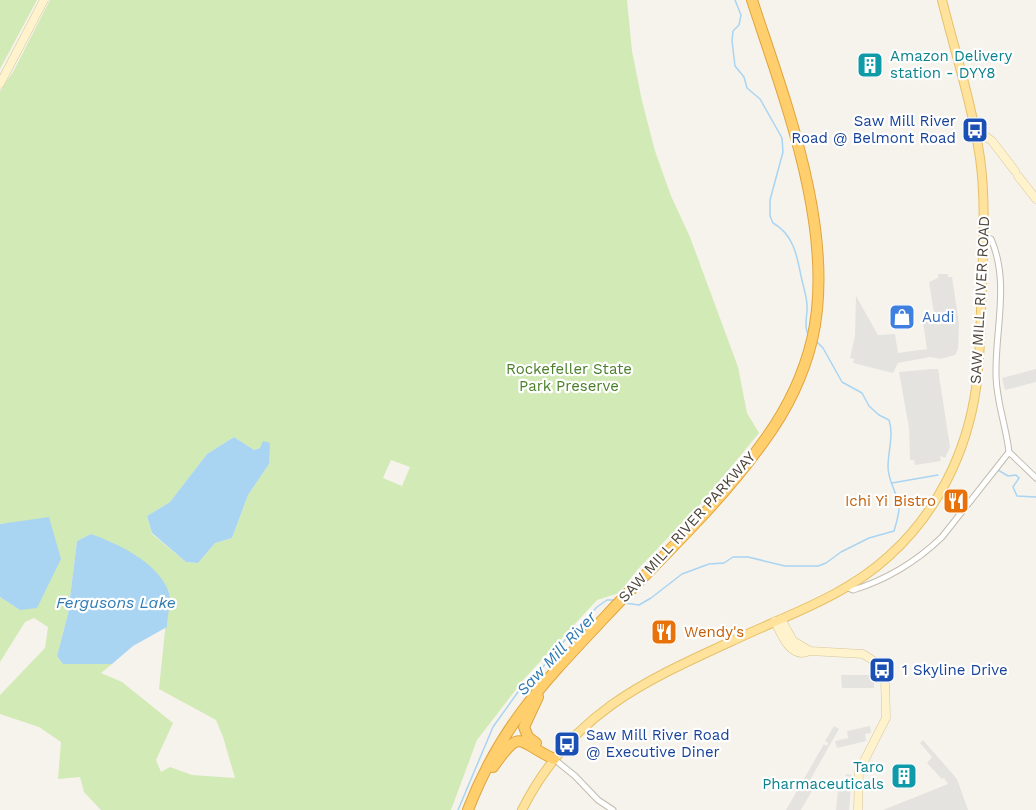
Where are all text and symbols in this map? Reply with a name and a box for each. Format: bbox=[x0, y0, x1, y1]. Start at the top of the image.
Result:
place label: Amazon Delivery station - DYY8 bbox=[890, 47, 1013, 82]
building icon: Amazon Delivery station - DYY8 bbox=[855, 50, 885, 80]
place label: Saw Mill River Road @ Belmont Road bbox=[791, 112, 956, 147]
bus stop icon: Saw Mill River Road @ Belmont Road bbox=[960, 115, 990, 145]
street label: SAW MILL RIVER ROAD bbox=[967, 216, 993, 384]
shop icon: Audi bbox=[887, 302, 917, 332]
place label: Audi bbox=[922, 308, 954, 326]
park label: Rockefeller State Park Preserve bbox=[506, 360, 632, 395]
street label: SAW MILL RIVER PARKWAY bbox=[615, 448, 760, 606]
restaurant icon: Ichi Yi Bistro bbox=[941, 486, 971, 516]
place label: Ichi Yi Bistro bbox=[845, 492, 936, 510]
water label: Fergusons Lake bbox=[56, 593, 176, 612]
water label: Saw Mill River bbox=[513, 607, 601, 699]
restaurant icon: Wendy's bbox=[649, 617, 679, 647]
place label: Wendy's bbox=[684, 623, 744, 641]
bus stop icon: 1 Skyline Drive bbox=[867, 655, 897, 685]
place label: 1 Skyline Drive bbox=[902, 661, 1008, 679]
place label: Saw Mill River Road @ Executive Diner bbox=[586, 726, 730, 761]
bus stop icon: Saw Mill River Road @ Executive Diner bbox=[552, 729, 582, 759]
place label: Taro Pharmaceuticals bbox=[762, 758, 884, 793]
building icon: Taro Pharmaceuticals bbox=[889, 761, 919, 791]

